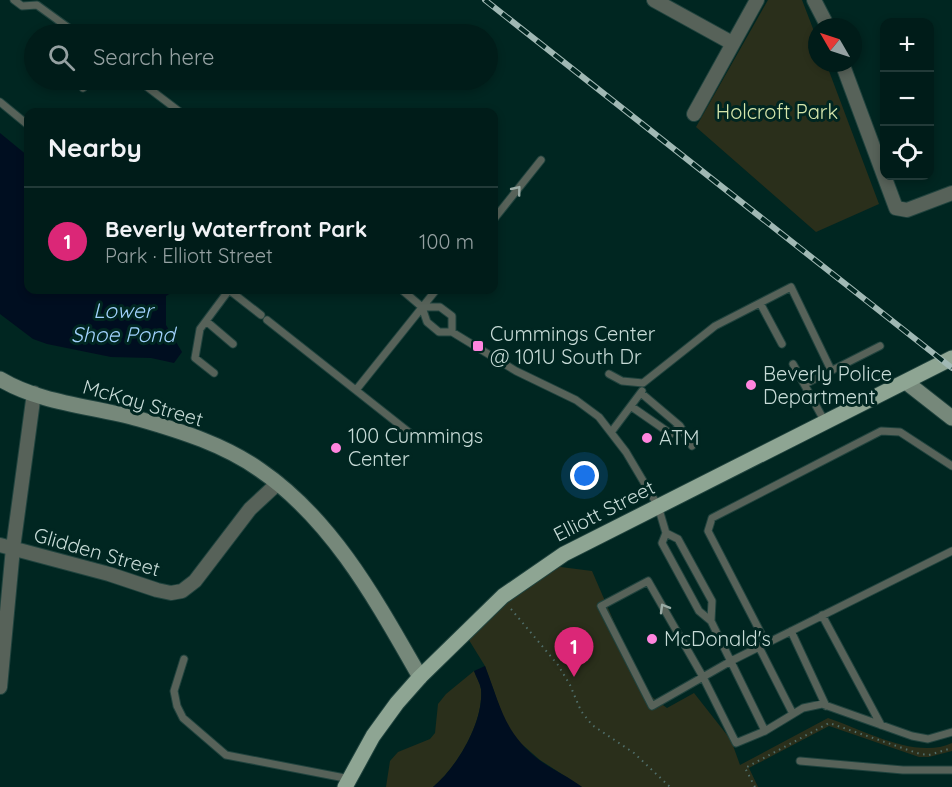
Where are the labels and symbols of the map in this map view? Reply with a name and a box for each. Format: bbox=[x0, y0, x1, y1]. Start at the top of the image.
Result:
north arrow bbox=[808, 18, 862, 72]
park label: Holcroft Park bbox=[716, 99, 838, 124]
one-way arrow bbox=[510, 186, 521, 197]
water label: Lower Shoe Pond bbox=[71, 297, 177, 347]
place label: Cummings Center @ 101U South Dr bbox=[490, 321, 656, 369]
marker: Cummings Center @ 101U South Dr bbox=[471, 339, 485, 353]
place label: Beverly Police Department bbox=[763, 361, 892, 409]
street label: McKay Street bbox=[80, 373, 206, 432]
marker: Beverly Police Department bbox=[744, 378, 758, 392]
place label: 100 Cummings Center bbox=[348, 423, 483, 471]
place label: ATM bbox=[659, 425, 700, 450]
marker: ATM bbox=[640, 431, 654, 445]
marker: 100 Cummings Center bbox=[329, 441, 343, 455]
your location bbox=[570, 461, 599, 490]
street label: Elliott Street bbox=[549, 474, 659, 547]
street label: Glidden Street bbox=[31, 522, 163, 582]
one-way arrow bbox=[659, 604, 671, 614]
place label: McDonald's bbox=[664, 626, 771, 651]
pin: 1 bbox=[554, 628, 594, 677]
marker: McDonald's bbox=[645, 632, 659, 646]

